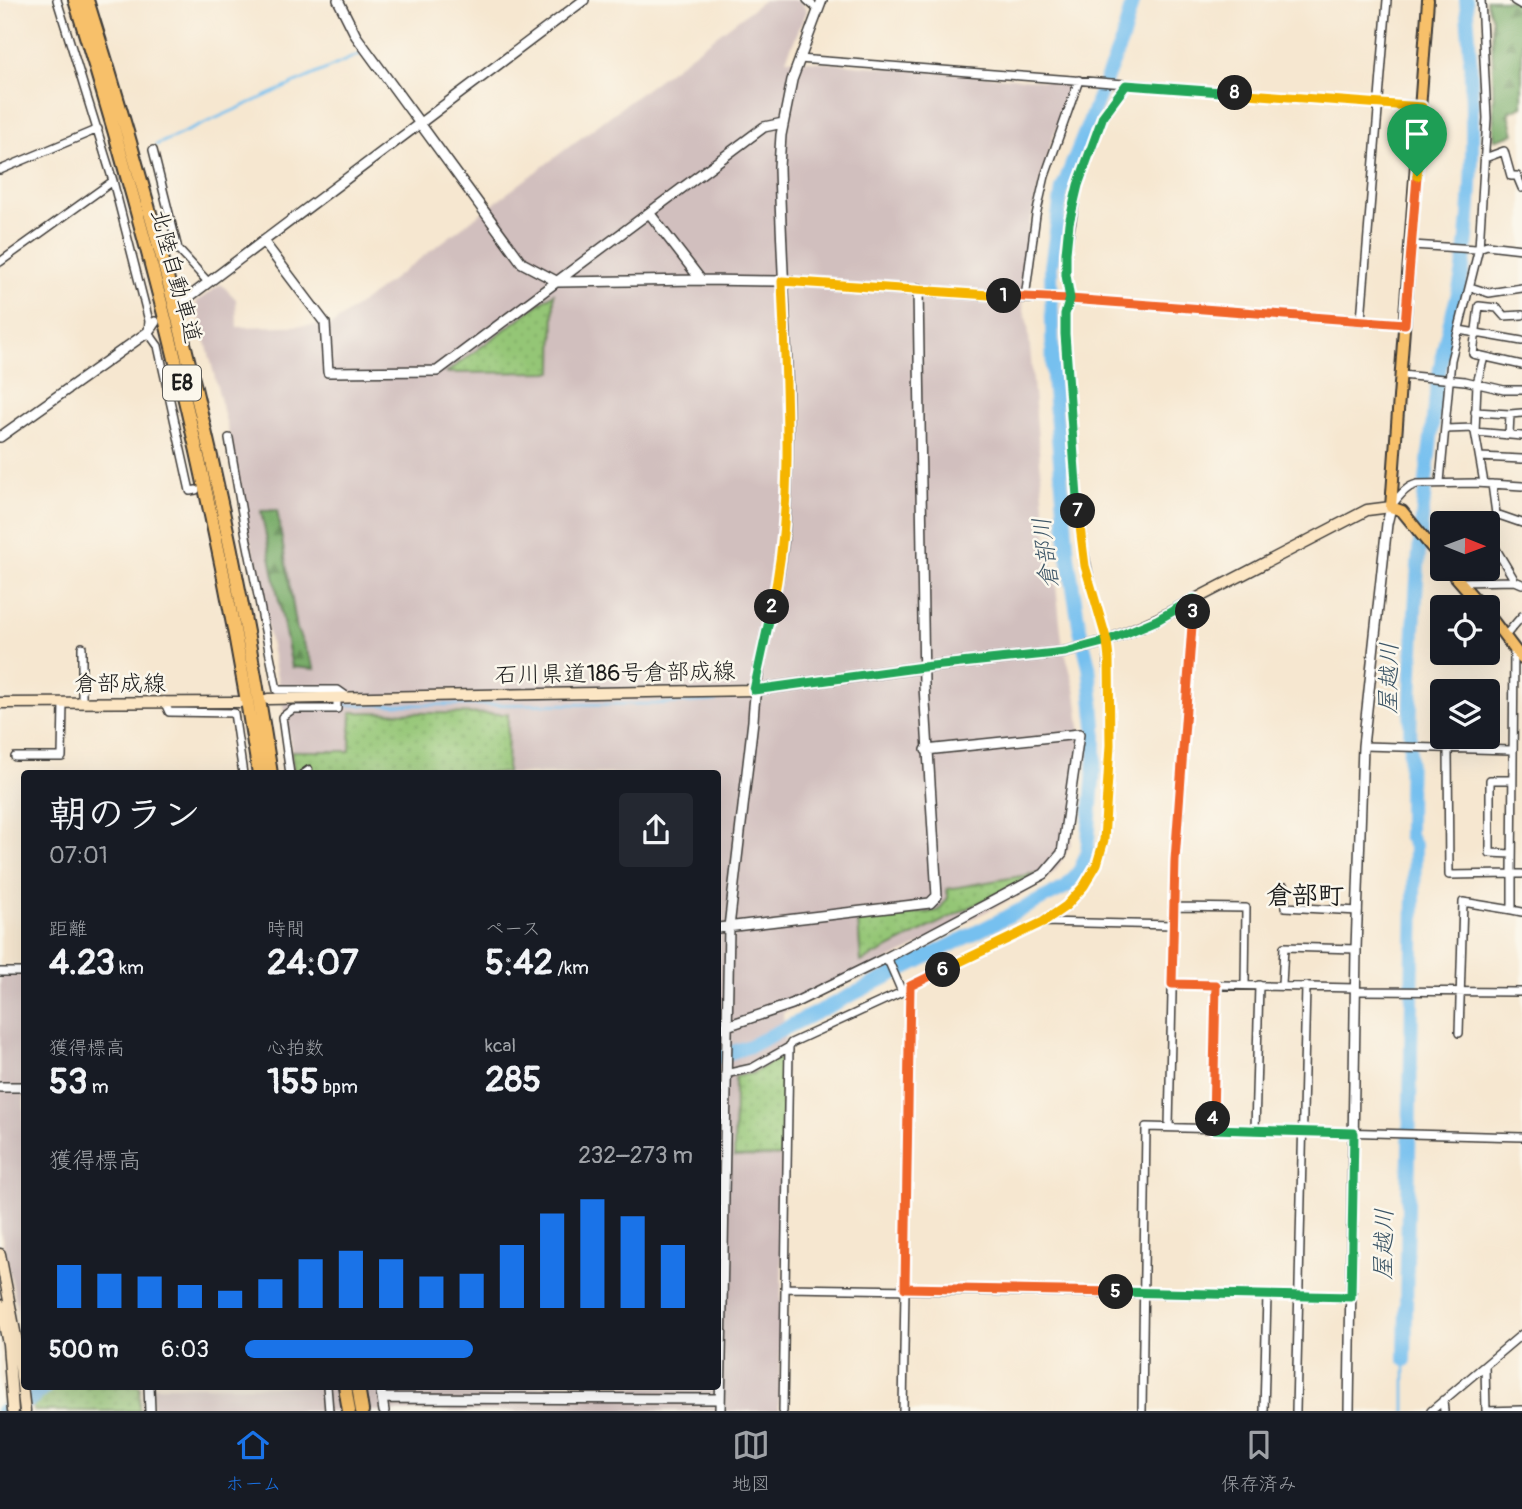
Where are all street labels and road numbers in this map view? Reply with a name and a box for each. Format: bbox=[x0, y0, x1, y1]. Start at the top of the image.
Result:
street label: 北陸自動車道 bbox=[144, 206, 208, 346]
road number: E8 bbox=[163, 366, 201, 400]
street label: 石川県道186号倉部成線 bbox=[494, 656, 736, 690]
street label: 倉部成線 bbox=[74, 669, 166, 698]

